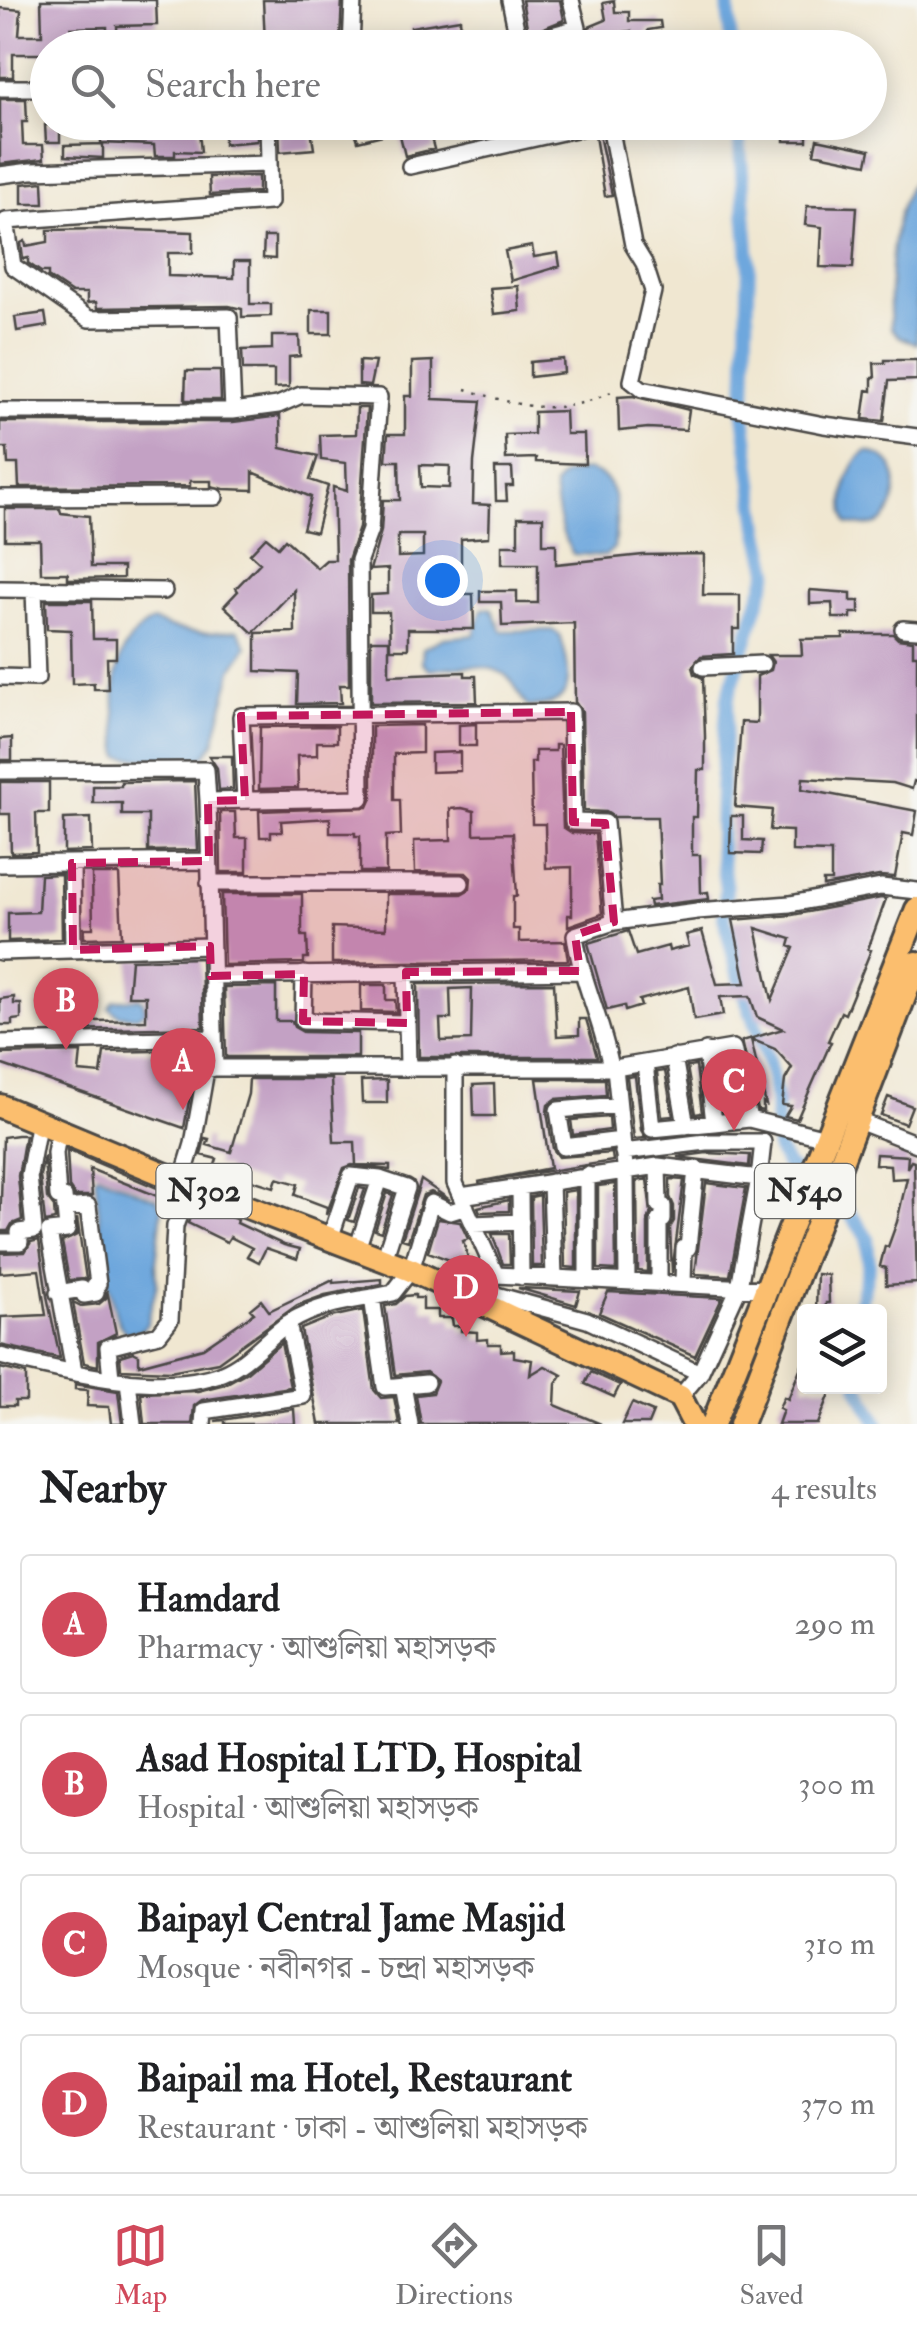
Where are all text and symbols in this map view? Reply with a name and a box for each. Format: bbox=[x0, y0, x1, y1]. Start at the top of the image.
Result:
search box bbox=[30, 30, 887, 140]
icon: search bbox=[65, 58, 120, 113]
text: Search here bbox=[145, 61, 321, 109]
your location bbox=[417, 555, 468, 606]
pin: B bbox=[34, 968, 98, 1050]
pin: A bbox=[150, 1028, 216, 1110]
pin: C bbox=[702, 1048, 766, 1131]
road number: N302 bbox=[156, 1164, 252, 1218]
road number: N540 bbox=[755, 1164, 855, 1218]
pin: D bbox=[434, 1254, 498, 1337]
map controls bbox=[797, 1304, 887, 1394]
button: layers bbox=[797, 1304, 887, 1394]
text: Nearby bbox=[40, 1463, 166, 1515]
text: 4 results bbox=[771, 1469, 877, 1509]
text: Hamdard bbox=[137, 1575, 280, 1623]
text: A bbox=[64, 1604, 85, 1644]
text: 290 m bbox=[794, 1604, 875, 1644]
text: Pharmacy · আশুলিয়া মহাসড়ক bbox=[137, 1628, 496, 1668]
text: Asad Hospital LTD, Hospital bbox=[137, 1735, 582, 1783]
text: B bbox=[64, 1764, 85, 1804]
text: 300 m bbox=[798, 1764, 875, 1804]
text: Hospital · আশুলিয়া মহাসড়ক bbox=[137, 1788, 478, 1828]
text: Baipayl Central Jame Masjid bbox=[137, 1895, 565, 1943]
text: C bbox=[63, 1924, 86, 1964]
text: 310 m bbox=[804, 1924, 875, 1964]
text: Mosque · নবীনগর - চন্দ্রা মহাসড়ক bbox=[137, 1948, 534, 1988]
text: Baipail ma Hotel, Restaurant bbox=[137, 2055, 572, 2103]
text: D bbox=[61, 2084, 88, 2124]
text: 370 m bbox=[800, 2084, 875, 2124]
text: Restaurant · ঢাকা - আশুলিয়া মহাসড়ক bbox=[137, 2108, 588, 2148]
tab: Map bbox=[113, 2218, 168, 2313]
tab: Directions bbox=[395, 2218, 513, 2313]
tab: Saved bbox=[740, 2218, 804, 2313]

